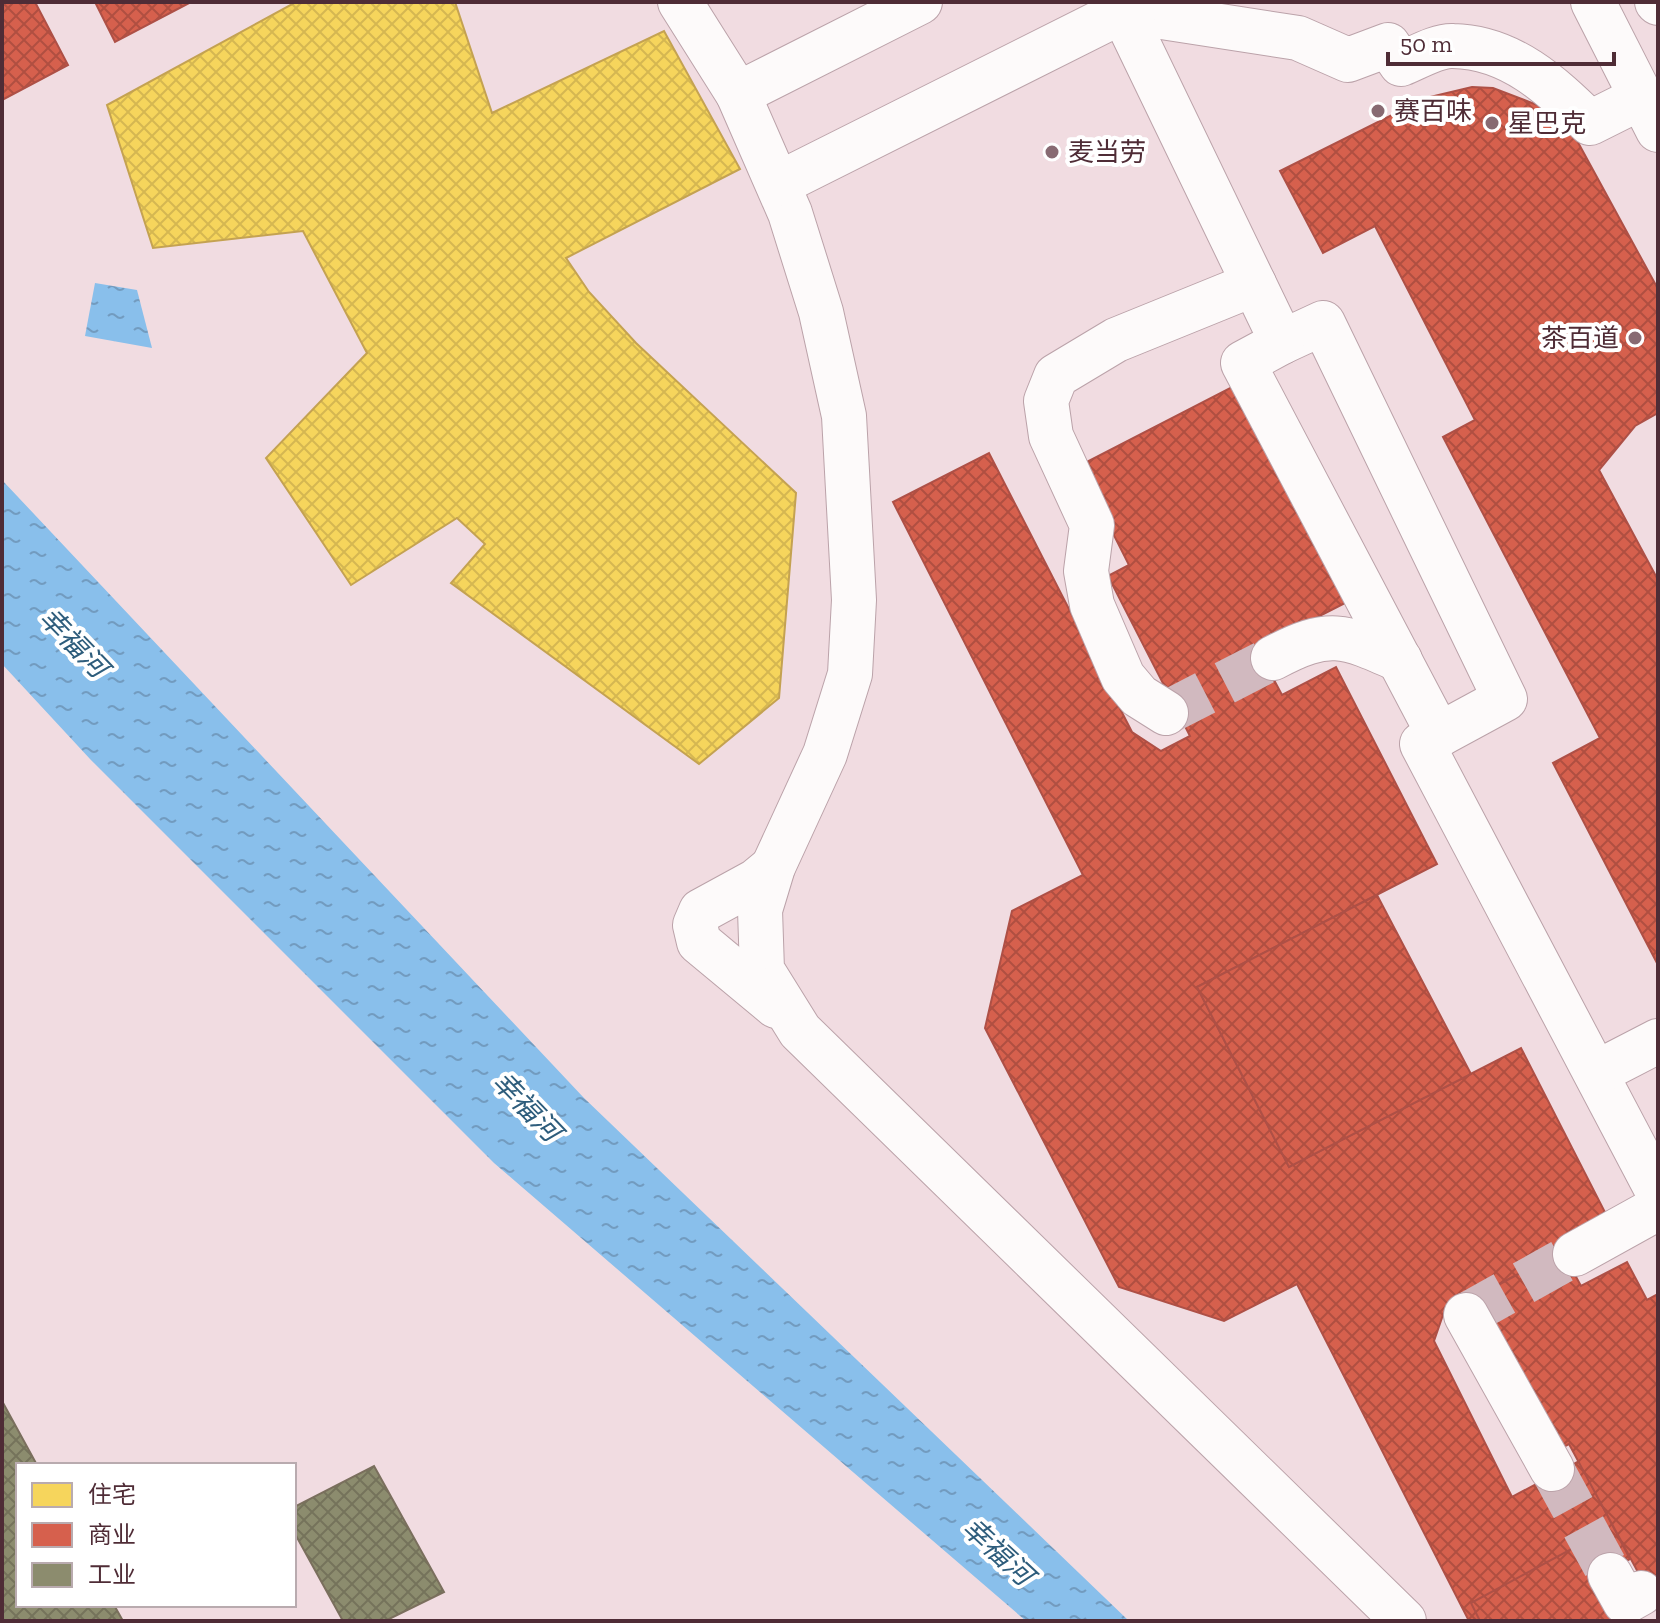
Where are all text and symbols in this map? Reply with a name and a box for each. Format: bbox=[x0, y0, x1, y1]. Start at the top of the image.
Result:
scale bar bbox=[1388, 16, 1614, 66]
text: 50 m bbox=[1400, 29, 1453, 58]
place label: 赛百味 bbox=[1394, 95, 1472, 127]
marker: 赛百味 bbox=[1369, 102, 1387, 120]
place label: 星巴克 bbox=[1508, 107, 1586, 139]
marker: 星巴克 bbox=[1483, 114, 1501, 132]
place label: 麦当劳 bbox=[1068, 136, 1146, 168]
marker: 麦当劳 bbox=[1043, 143, 1061, 161]
place label: 茶百道 bbox=[1541, 322, 1619, 354]
marker: 茶百道 bbox=[1626, 329, 1644, 347]
water label: 幸福河 bbox=[33, 601, 118, 688]
water label: 幸福河 bbox=[486, 1065, 571, 1152]
legend bbox=[16, 1463, 296, 1607]
text: 住宅 bbox=[88, 1480, 136, 1509]
water label: 幸福河 bbox=[956, 1511, 1043, 1595]
text: 商业 bbox=[88, 1520, 136, 1549]
text: 工业 bbox=[88, 1560, 136, 1589]

